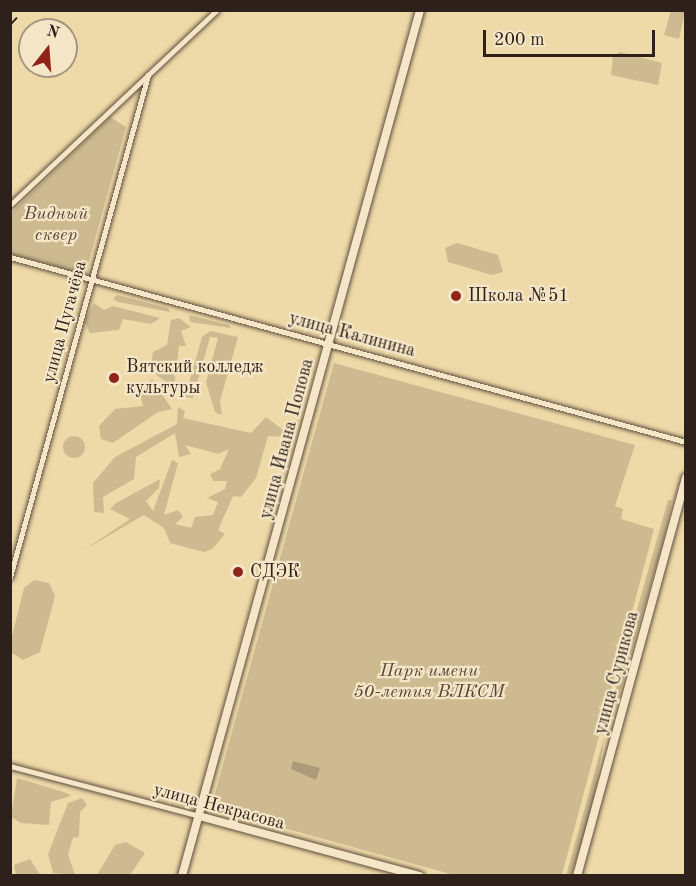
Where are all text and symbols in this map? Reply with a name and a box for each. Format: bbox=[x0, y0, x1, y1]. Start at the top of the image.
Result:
north arrow bbox=[18, 18, 78, 78]
scale bar bbox=[486, 18, 658, 56]
text: N bbox=[44, 23, 61, 42]
text: 200 m bbox=[494, 31, 545, 49]
park label: Видный сквер bbox=[24, 204, 88, 246]
street label: улица Пугачёва bbox=[38, 258, 92, 386]
place label: Школа №51 bbox=[468, 285, 569, 307]
marker: Школа №51 bbox=[449, 289, 463, 303]
street label: улица Калинина bbox=[286, 308, 418, 362]
street label: улица Ивана Попова bbox=[255, 356, 319, 522]
place label: Вятский колледж культуры bbox=[126, 357, 264, 400]
marker: Вятский колледж культуры bbox=[107, 371, 121, 385]
place label: СДЭК bbox=[250, 561, 300, 583]
marker: СДЭК bbox=[231, 565, 245, 579]
street label: улица Сурикова bbox=[590, 609, 644, 737]
park label: Парк имени 50-летия ВЛКСМ bbox=[353, 661, 505, 704]
street label: улица Некрасова bbox=[151, 779, 287, 835]

